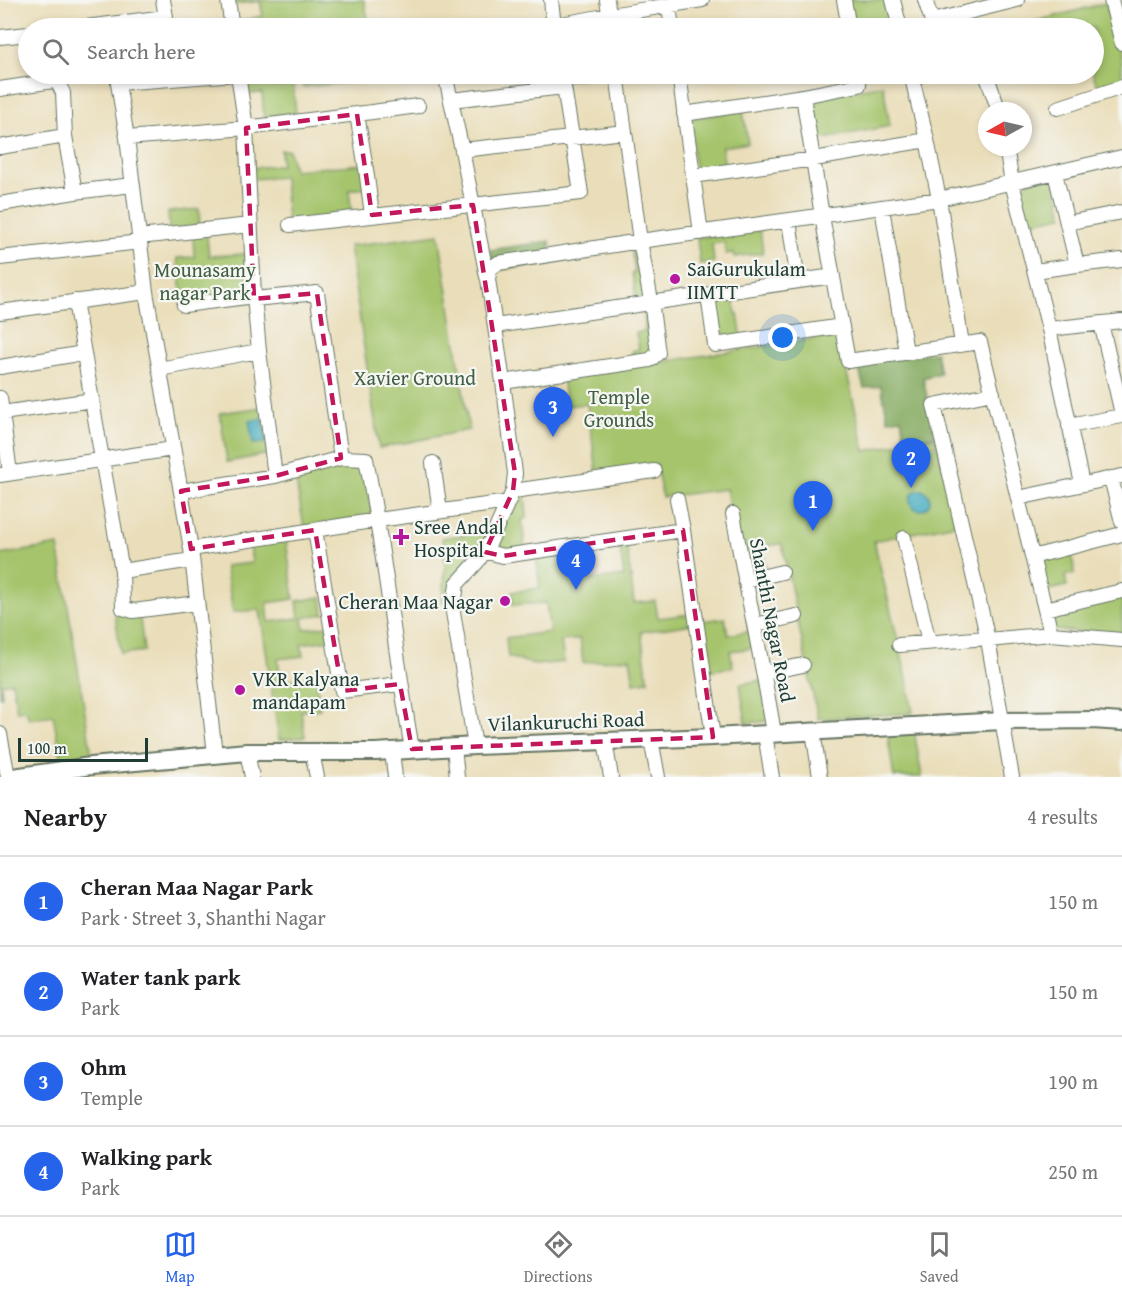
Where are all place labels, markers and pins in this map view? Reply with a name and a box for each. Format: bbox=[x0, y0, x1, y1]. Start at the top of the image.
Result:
place label: SaiGurukulam IIMTT bbox=[687, 254, 807, 306]
marker: SaiGurukulam IIMTT bbox=[668, 272, 682, 286]
pin: 3 bbox=[534, 388, 572, 437]
pin: 2 bbox=[892, 438, 930, 488]
pin: 1 bbox=[794, 482, 832, 531]
place label: Sree Andal Hospital bbox=[414, 512, 504, 564]
marker: Sree Andal Hospital bbox=[392, 528, 410, 546]
pin: 4 bbox=[556, 540, 596, 590]
place label: Cheran Maa Nagar bbox=[338, 587, 493, 616]
marker: Cheran Maa Nagar bbox=[498, 594, 512, 608]
place label: VKR Kalyana mandapam bbox=[252, 664, 360, 716]
marker: VKR Kalyana mandapam bbox=[233, 683, 247, 697]

